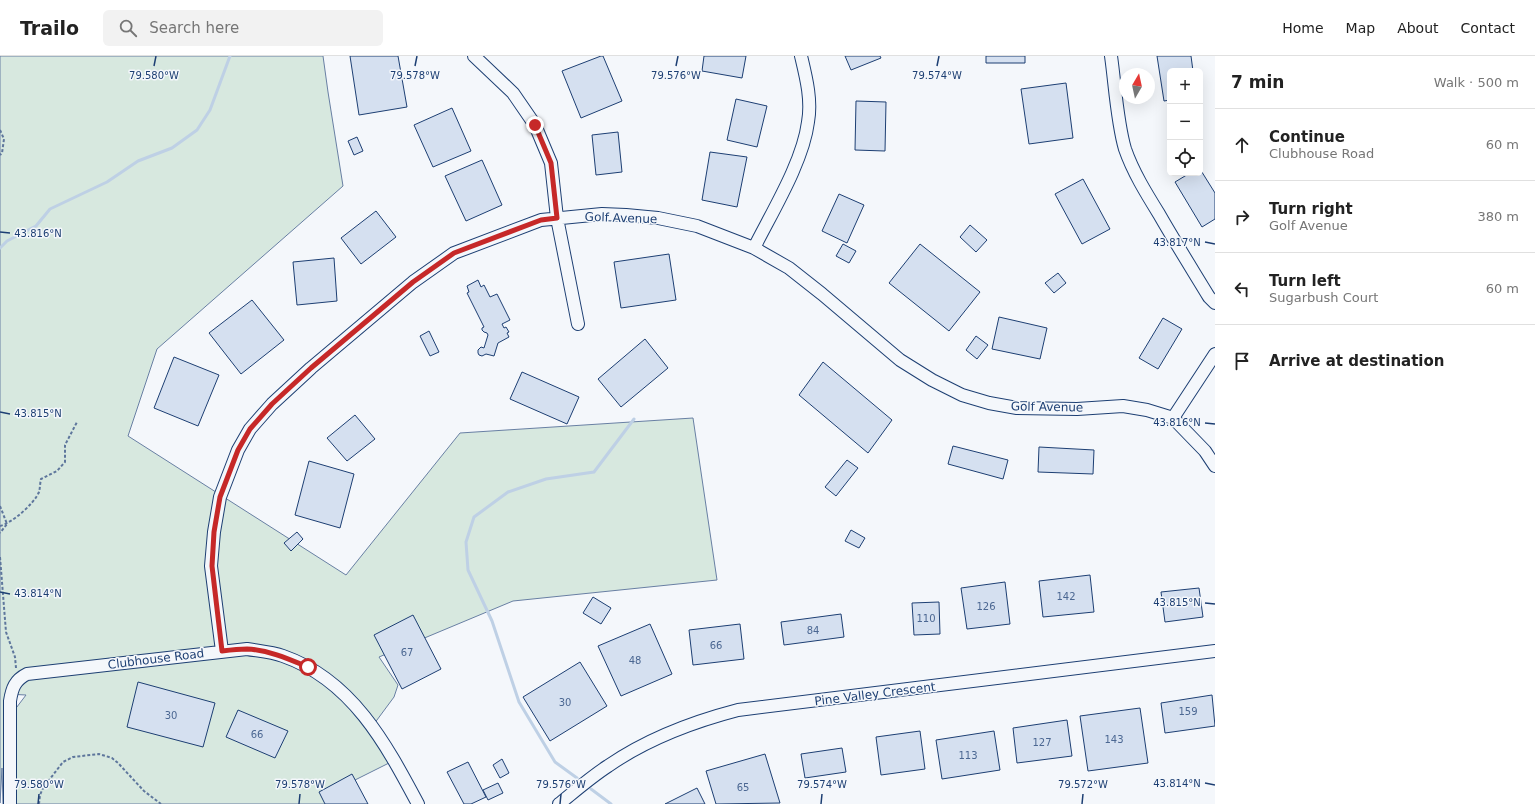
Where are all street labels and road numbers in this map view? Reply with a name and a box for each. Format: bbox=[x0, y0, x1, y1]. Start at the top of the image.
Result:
street label: Golf Avenue bbox=[584, 210, 658, 226]
street label: Golf Avenue bbox=[1011, 399, 1083, 415]
street label: Clubhouse Road bbox=[107, 646, 205, 672]
street label: Pine Valley Crescent bbox=[814, 680, 937, 708]

